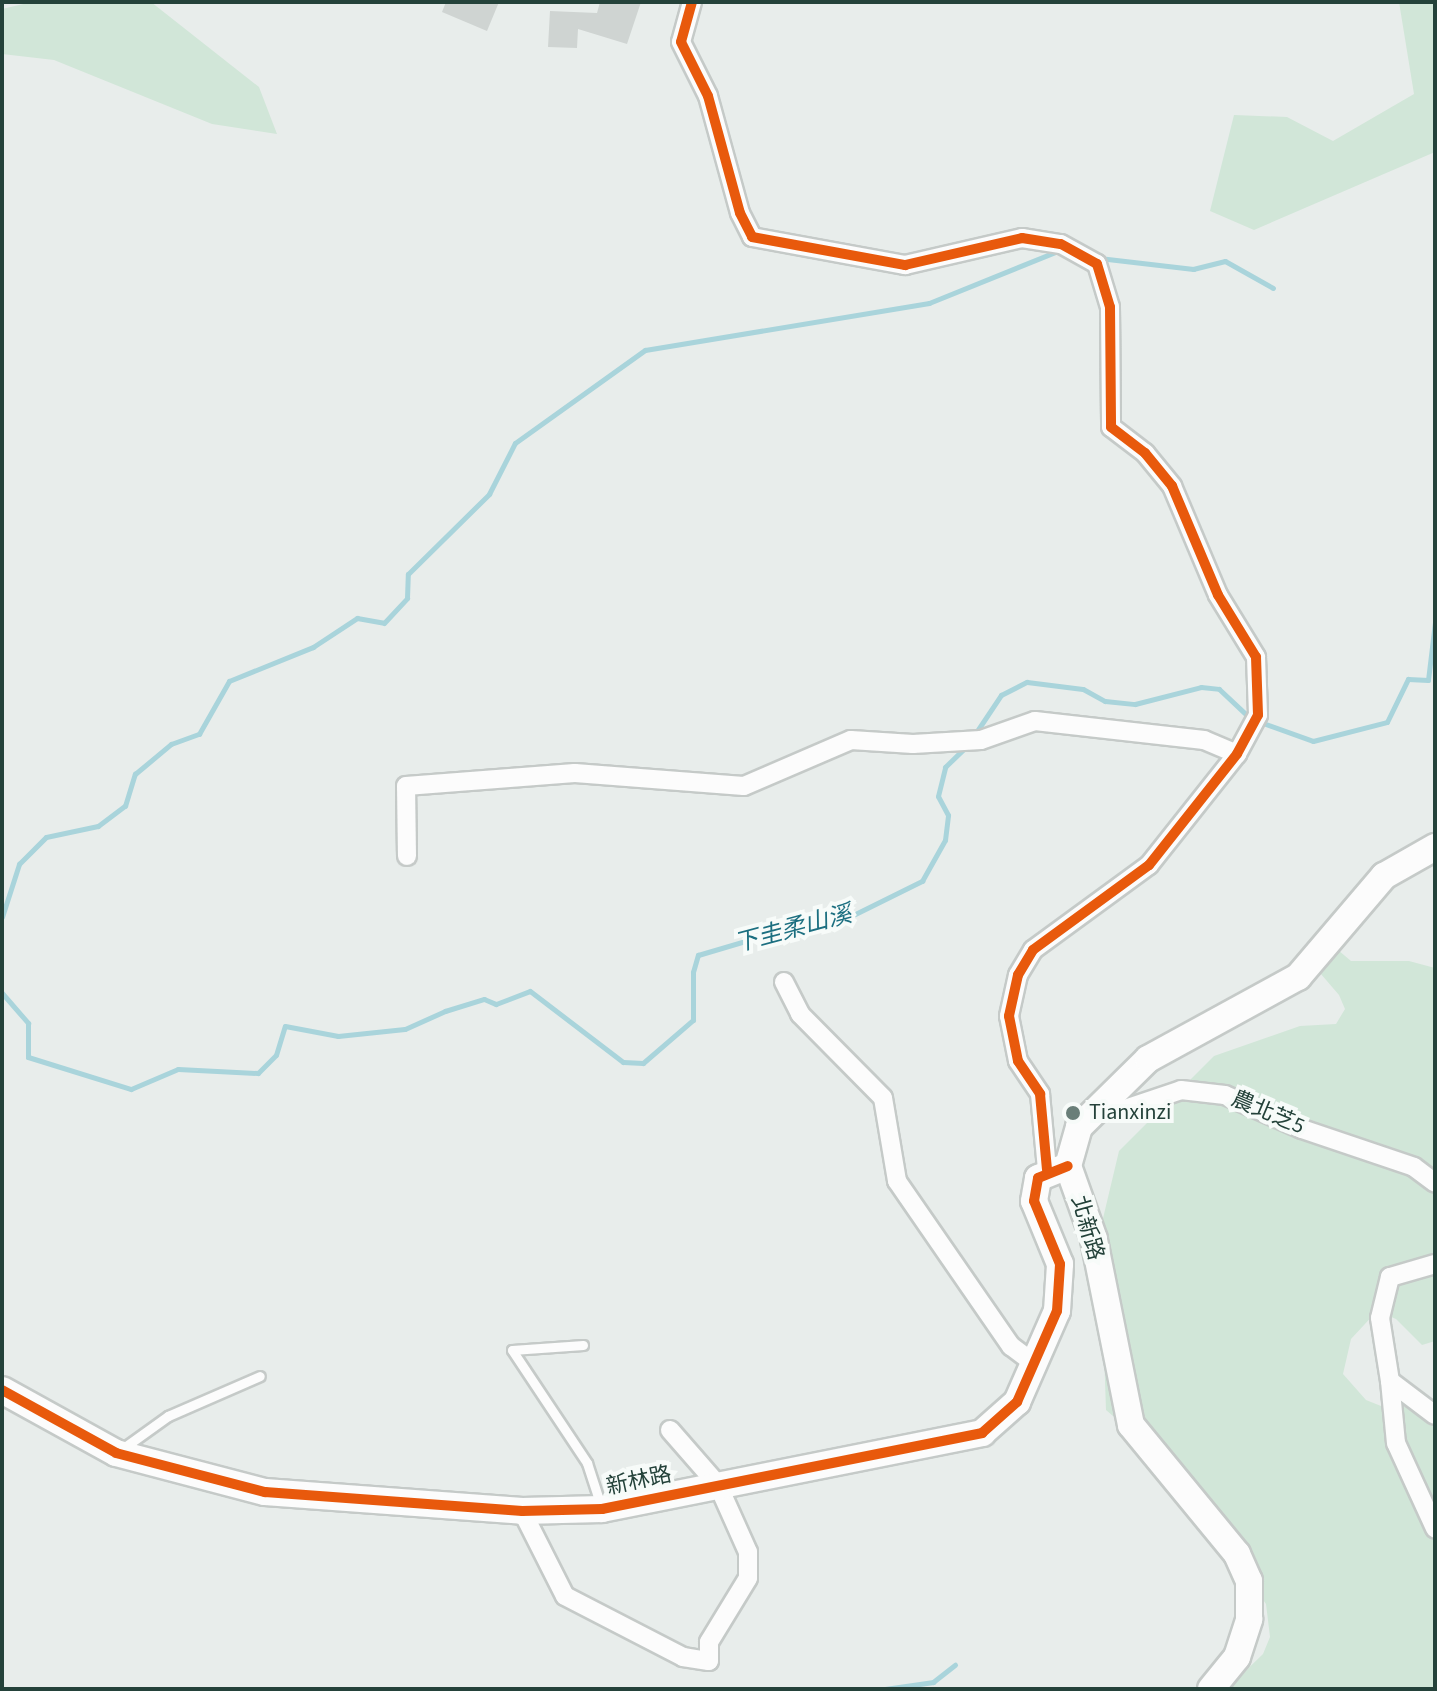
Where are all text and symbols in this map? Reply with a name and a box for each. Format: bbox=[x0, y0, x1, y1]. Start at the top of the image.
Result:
water label: 下圭柔山溪 bbox=[731, 900, 855, 958]
street label: 農北芝5 bbox=[1227, 1086, 1309, 1140]
place label: Tianxinzi bbox=[1089, 1100, 1171, 1126]
marker: Tianxinzi bbox=[1064, 1104, 1082, 1122]
street label: 北新路 bbox=[1065, 1193, 1109, 1263]
street label: 新林路 bbox=[604, 1461, 674, 1501]

